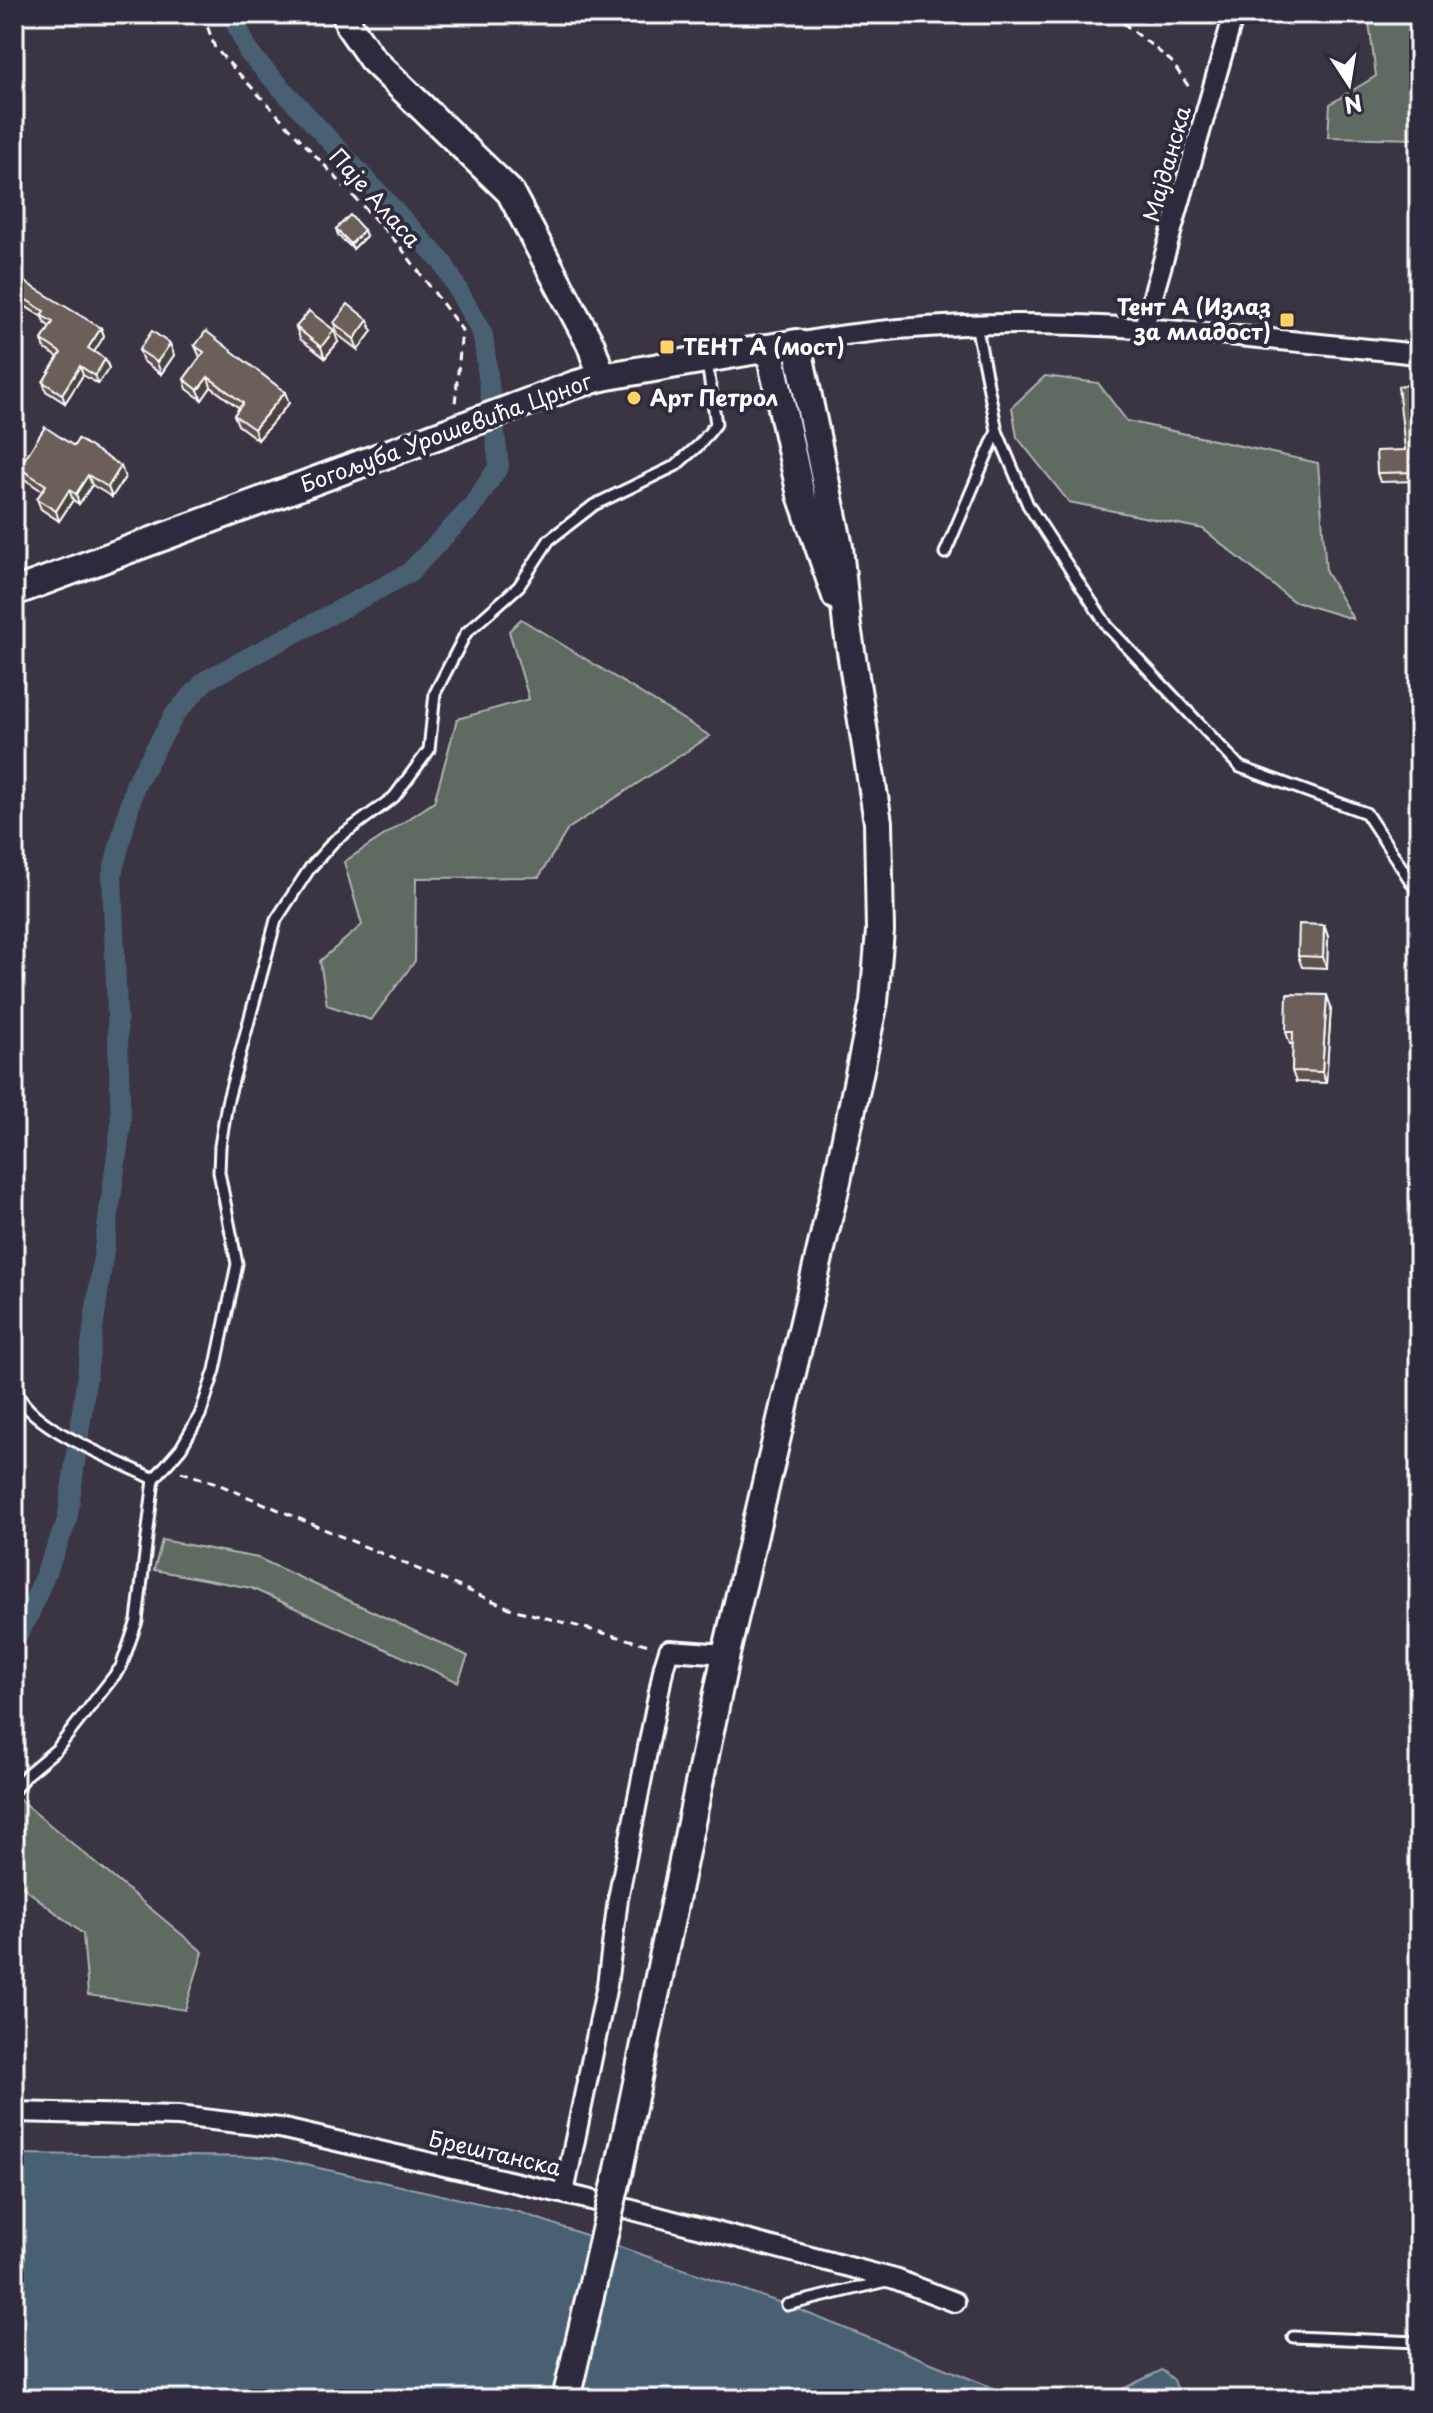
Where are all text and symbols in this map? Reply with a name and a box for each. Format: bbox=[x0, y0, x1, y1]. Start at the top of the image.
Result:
north arrow bbox=[1309, 44, 1389, 124]
text: N bbox=[1342, 87, 1365, 123]
street label: Мајданска bbox=[1133, 101, 1198, 225]
street label: Паје Аласа bbox=[323, 140, 430, 254]
place label: Тент А (Излаз за младост) bbox=[1117, 289, 1271, 347]
marker: Тент А (Излаз за младост) bbox=[1278, 311, 1296, 329]
place label: ТЕНТ А (мост) bbox=[683, 329, 845, 362]
marker: ТЕНТ А (мост) bbox=[658, 338, 676, 356]
street label: Богољуба Урошевића Црног bbox=[295, 363, 597, 500]
place label: Арт Петрол bbox=[650, 380, 778, 413]
marker: Арт Петрол bbox=[625, 389, 643, 407]
street label: Брештанска bbox=[426, 2120, 565, 2183]

